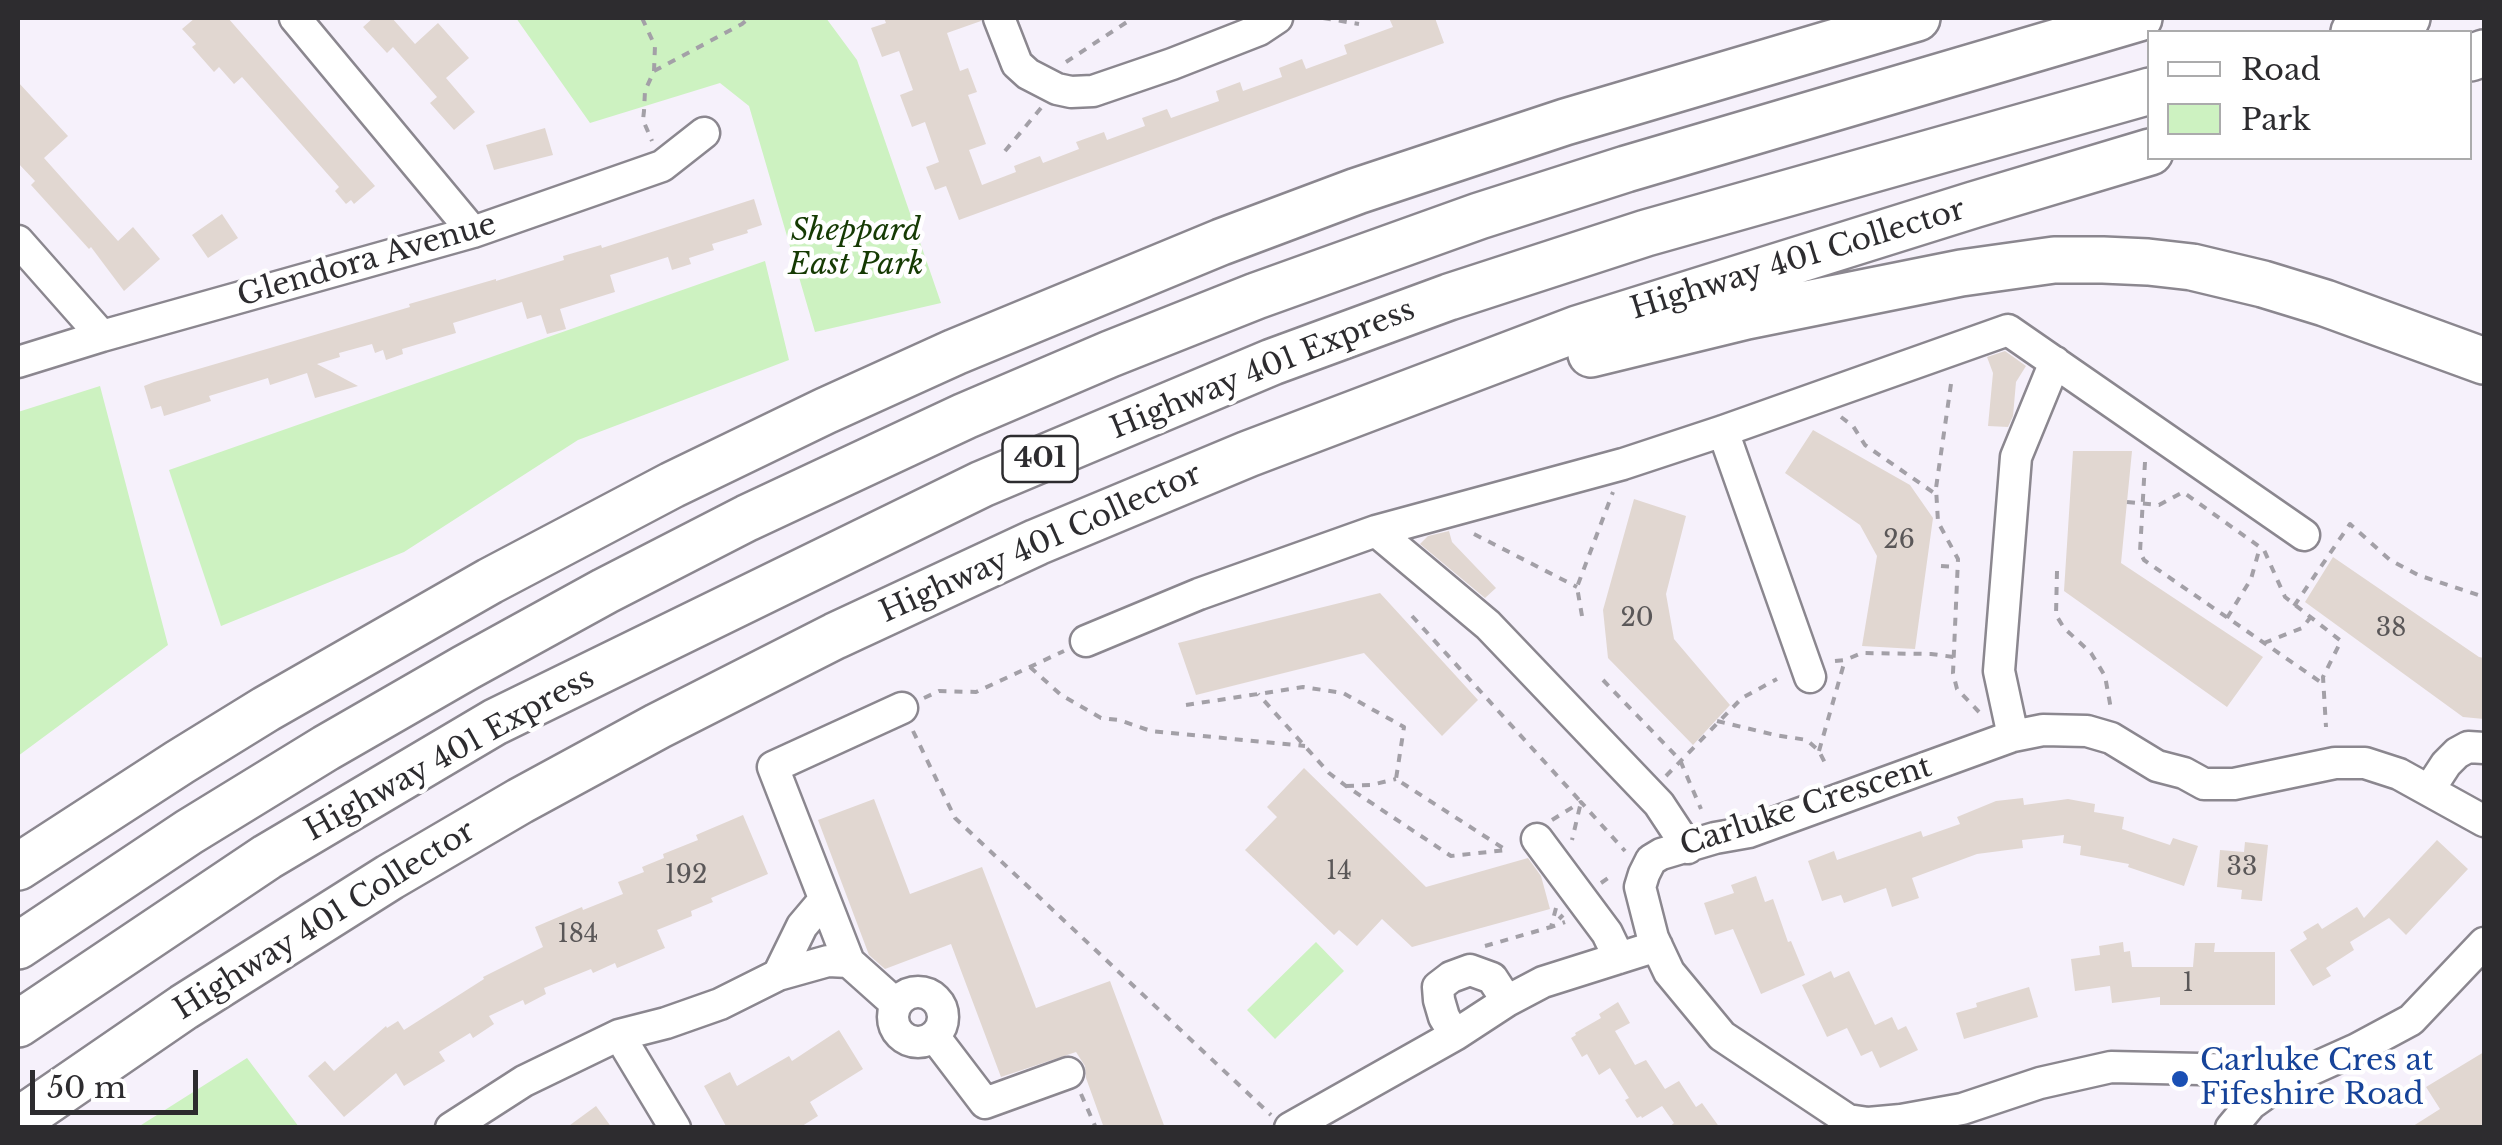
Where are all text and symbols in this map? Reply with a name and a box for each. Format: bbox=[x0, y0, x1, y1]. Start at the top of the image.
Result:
legend bbox=[2147, 30, 2472, 160]
text: Road bbox=[2241, 51, 2321, 88]
text: Park bbox=[2241, 101, 2311, 138]
street label: Highway 401 Collector bbox=[1626, 192, 1970, 328]
street label: Glendora Avenue bbox=[234, 207, 500, 315]
park label: Sheppard East Park bbox=[788, 214, 924, 284]
street label: Highway 401 Express bbox=[1106, 292, 1420, 448]
road number: 401 bbox=[1002, 436, 1078, 482]
street label: Highway 401 Collector bbox=[875, 457, 1207, 631]
house number: 26 bbox=[1883, 526, 1915, 556]
house number: 20 bbox=[1620, 604, 1654, 634]
house number: 38 bbox=[2376, 614, 2406, 644]
street label: Highway 401 Express bbox=[299, 661, 601, 849]
street label: Carluke Crescent bbox=[1676, 749, 1936, 865]
street label: Highway 401 Collector bbox=[168, 814, 482, 1028]
house number: 33 bbox=[2227, 853, 2257, 883]
house number: 14 bbox=[1326, 857, 1352, 887]
house number: 192 bbox=[665, 861, 707, 891]
house number: 184 bbox=[558, 920, 598, 950]
house number: 1 bbox=[2182, 969, 2194, 999]
place label: Carluke Cres at Fifeshire Road bbox=[2200, 1044, 2433, 1114]
scale bar bbox=[35, 1050, 202, 1112]
marker: Carluke Cres at Fifeshire Road bbox=[2169, 1068, 2191, 1090]
text: 50 m bbox=[47, 1069, 126, 1106]

